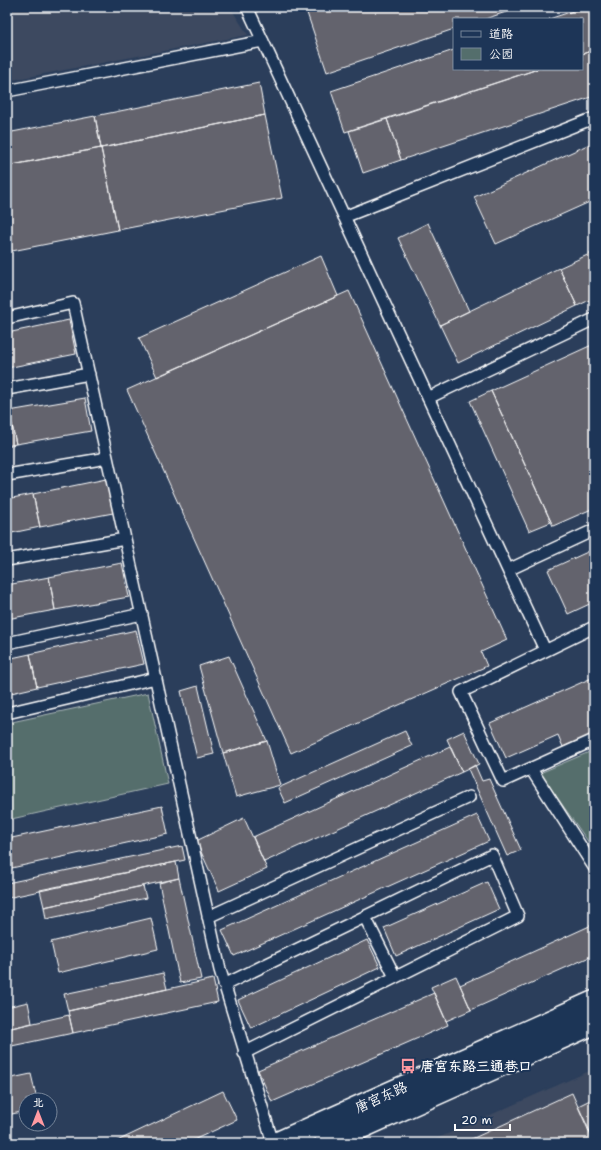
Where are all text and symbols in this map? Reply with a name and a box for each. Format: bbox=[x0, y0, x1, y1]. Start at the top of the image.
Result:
legend bbox=[453, 18, 583, 70]
text: 道路 bbox=[489, 26, 513, 42]
text: 公园 bbox=[489, 46, 513, 62]
bus stop icon: 唐宫东路三通巷口 bbox=[399, 1057, 417, 1075]
place label: 唐宫东路三通巷口 bbox=[420, 1057, 532, 1075]
street label: 唐宫东路 bbox=[352, 1077, 410, 1117]
north arrow bbox=[18, 1092, 58, 1132]
text: 北 bbox=[33, 1095, 44, 1110]
scale bar bbox=[455, 1106, 510, 1132]
text: 20 m bbox=[461, 1112, 492, 1128]

